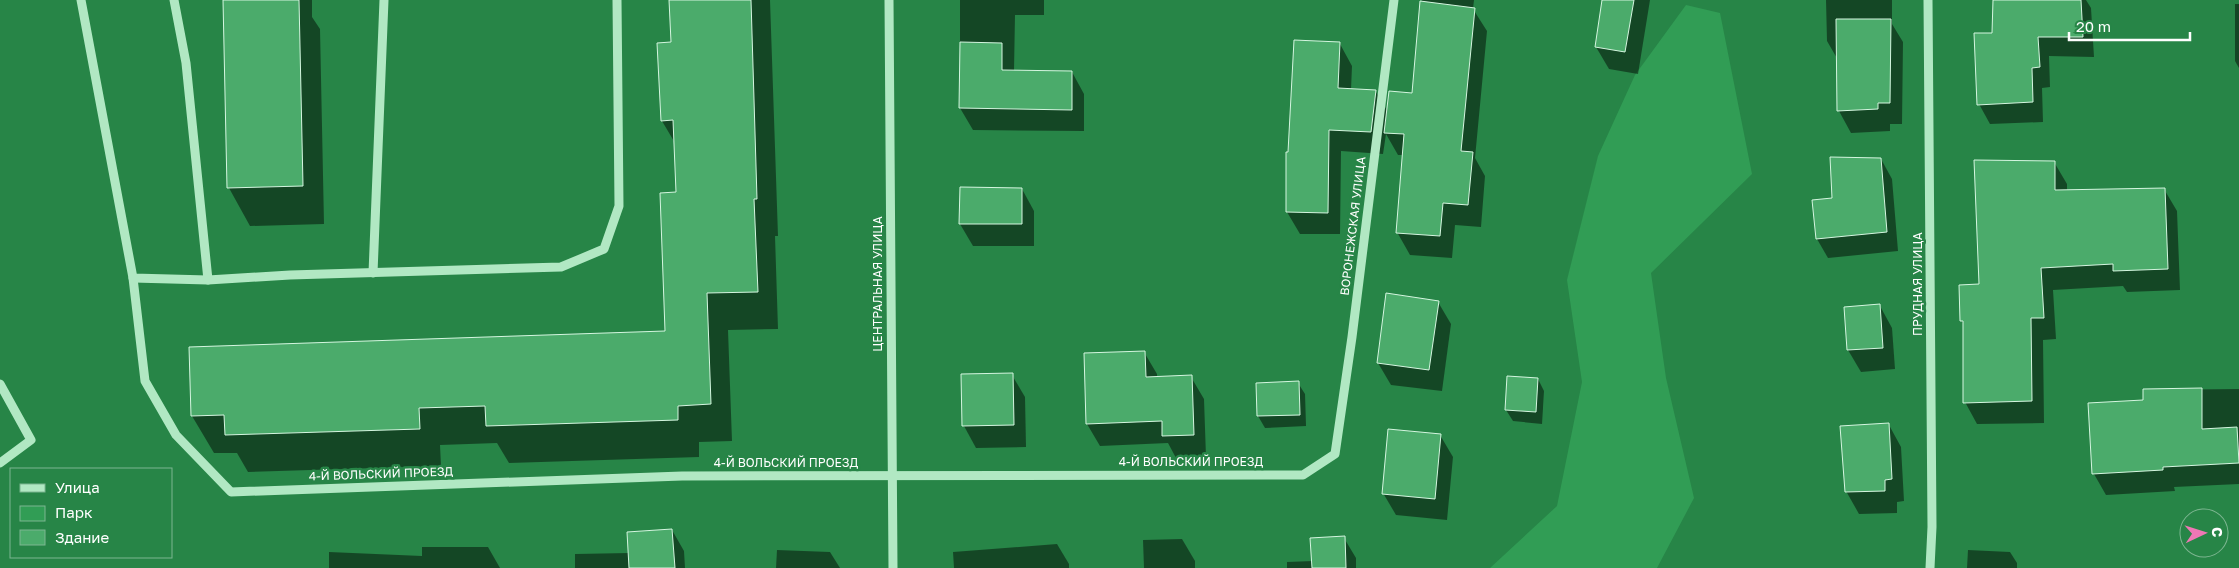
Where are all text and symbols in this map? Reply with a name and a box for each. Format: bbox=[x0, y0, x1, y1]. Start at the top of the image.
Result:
scale bar bbox=[2069, 10, 2190, 42]
text: 20 m bbox=[2076, 17, 2111, 35]
street label: ВОРОНЕЖСКАЯ УЛИЦА bbox=[1337, 156, 1368, 296]
street label: ЦЕНТРАЛЬНАЯ УЛИЦА bbox=[870, 216, 885, 352]
street label: ПРУДНАЯ УЛИЦА bbox=[1910, 232, 1925, 336]
street label: 4-Й ВОЛЬСКИЙ ПРОЕЗД bbox=[1119, 454, 1263, 469]
street label: 4-Й ВОЛЬСКИЙ ПРОЕЗД bbox=[714, 455, 858, 470]
street label: 4-Й ВОЛЬСКИЙ ПРОЕЗД bbox=[309, 463, 454, 484]
legend bbox=[10, 468, 172, 558]
text: Улица bbox=[55, 478, 100, 496]
text: Парк bbox=[55, 503, 93, 521]
north arrow bbox=[2179, 508, 2229, 558]
text: С bbox=[2209, 527, 2226, 538]
text: Здание bbox=[55, 528, 109, 546]

